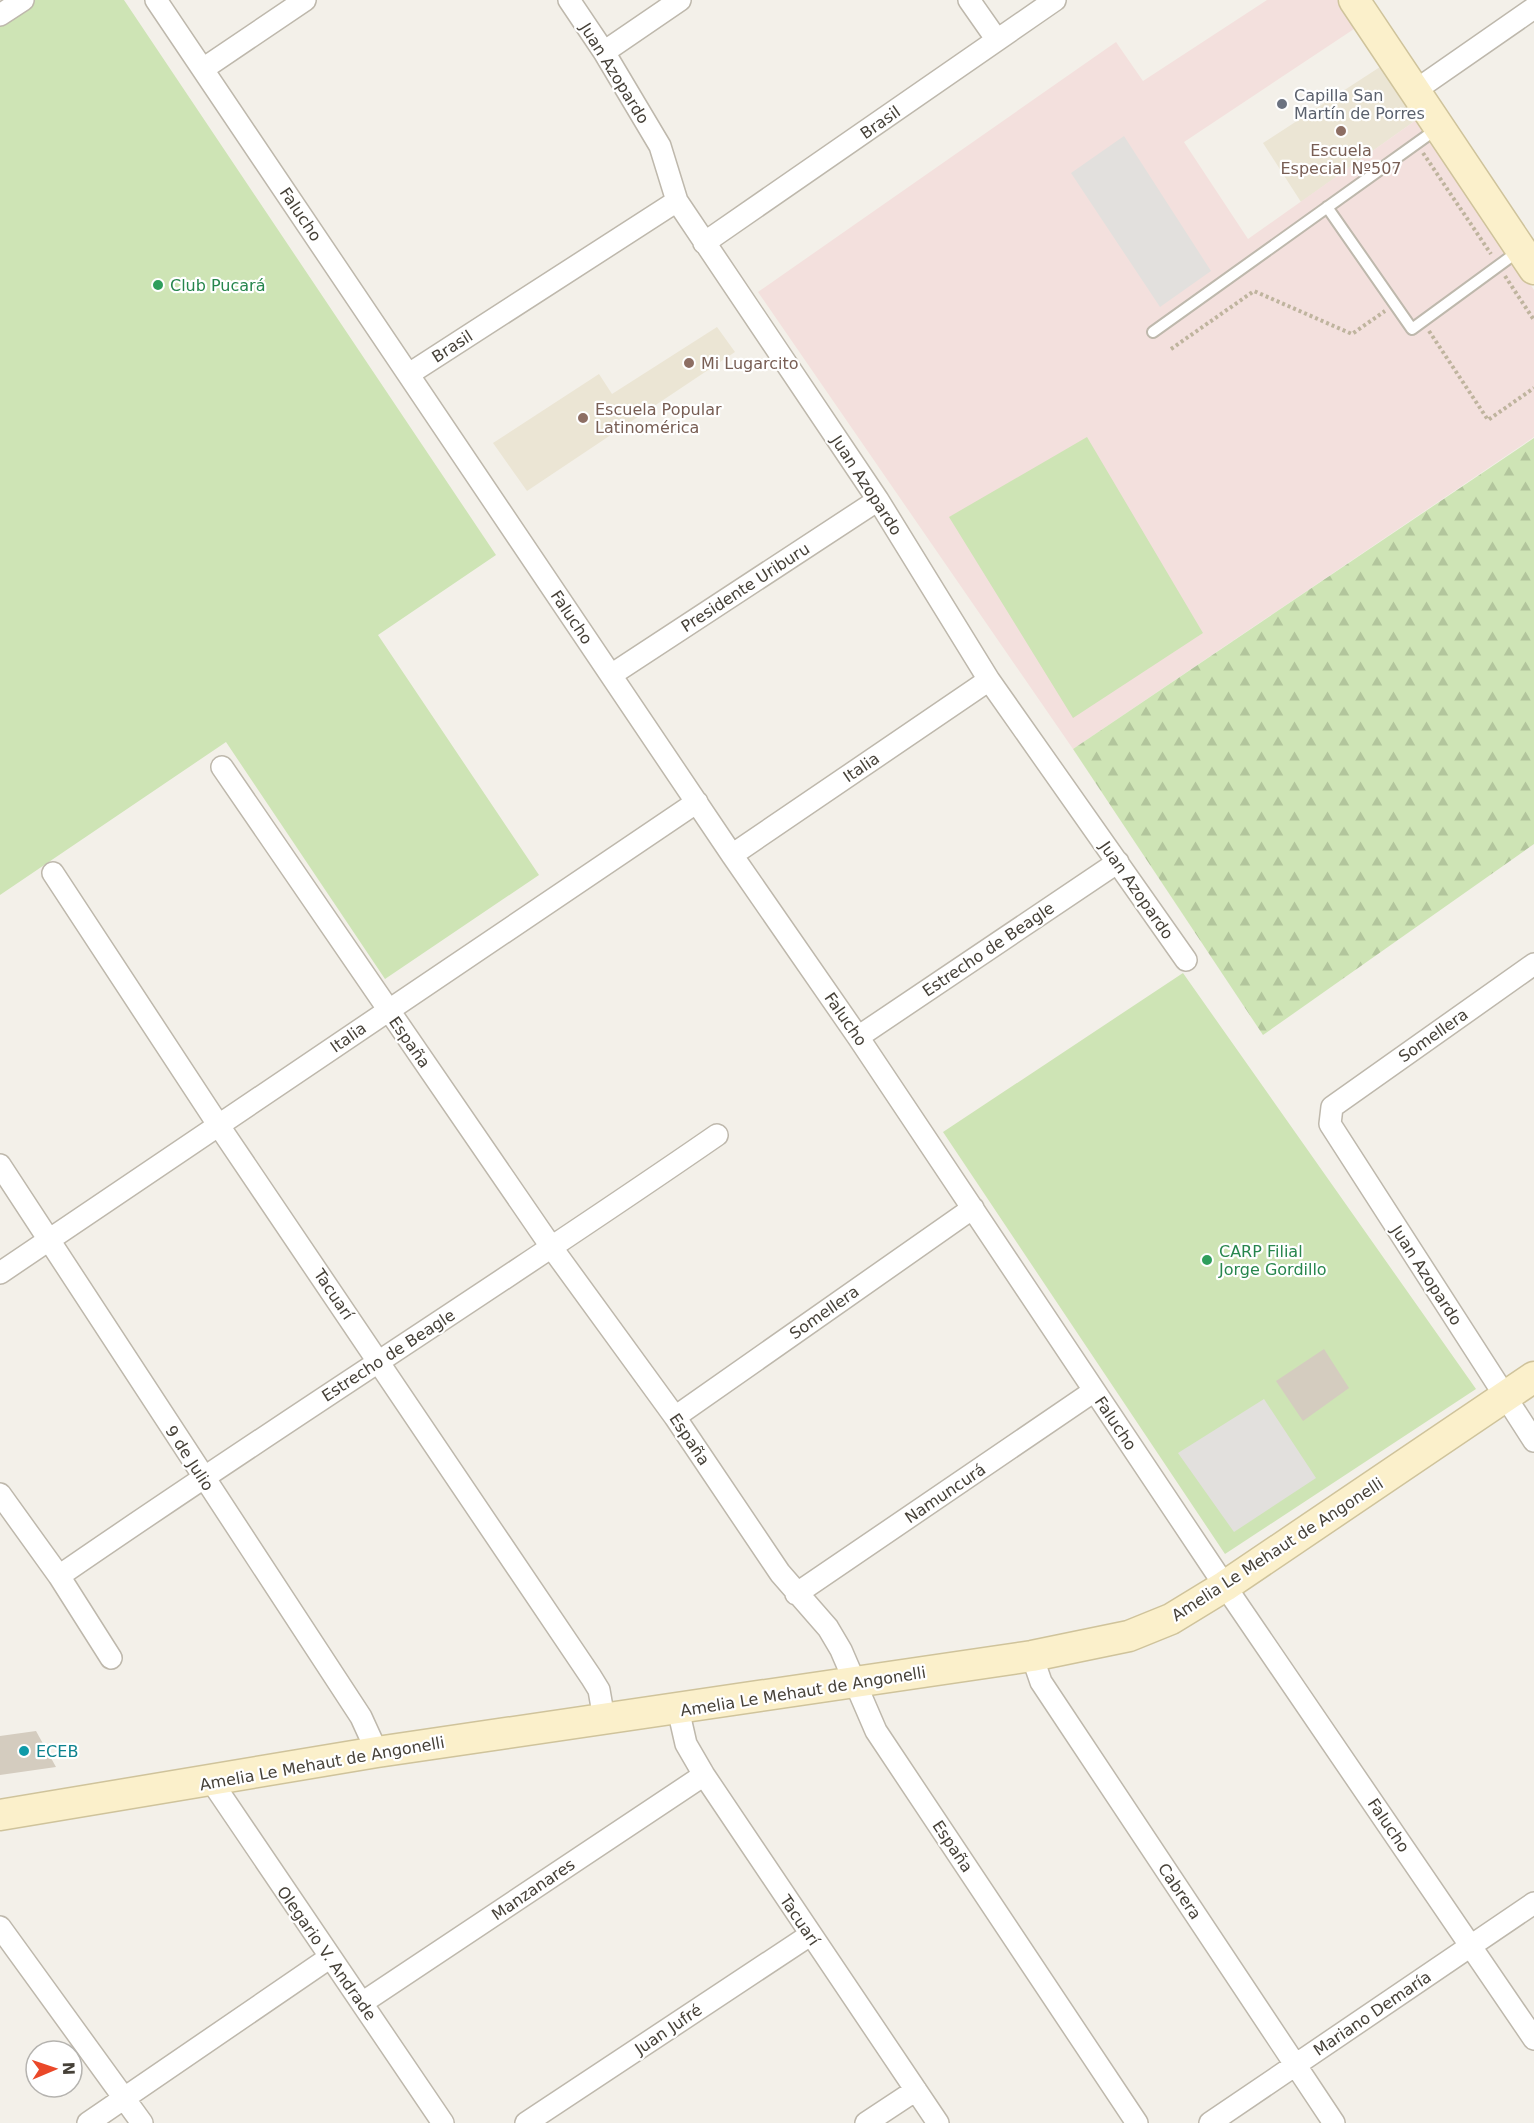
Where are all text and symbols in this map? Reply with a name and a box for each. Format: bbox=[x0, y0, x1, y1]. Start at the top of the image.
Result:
street label: Juan Azopardo bbox=[575, 19, 653, 127]
place label: Capilla San Martín de Porres bbox=[1294, 86, 1425, 123]
marker: Capilla San Martín de Porres bbox=[1275, 97, 1289, 111]
street label: Brasil bbox=[857, 102, 904, 143]
marker: Escuela Especial Nº507 bbox=[1334, 124, 1348, 138]
place label: Escuela Especial Nº507 bbox=[1280, 141, 1402, 178]
street label: Falucho bbox=[276, 184, 325, 245]
place label: Club Pucará bbox=[170, 276, 266, 295]
marker: Club Pucará bbox=[151, 278, 165, 292]
street label: Brasil bbox=[428, 326, 476, 367]
place label: Mi Lugarcito bbox=[701, 354, 799, 373]
marker: Mi Lugarcito bbox=[682, 356, 696, 370]
place label: Escuela Popular Latinomérica bbox=[595, 400, 722, 437]
marker: Escuela Popular Latinomérica bbox=[576, 411, 590, 425]
street label: Juan Azopardo bbox=[827, 431, 906, 539]
street label: Presidente Uriburu bbox=[677, 539, 813, 636]
street label: Falucho bbox=[547, 587, 596, 648]
street label: Italia bbox=[840, 748, 883, 786]
street label: Juan Azopardo bbox=[1095, 837, 1177, 943]
street label: Estrecho de Beagle bbox=[919, 898, 1058, 1001]
street label: Falucho bbox=[820, 989, 871, 1050]
street label: Somellera bbox=[1395, 1005, 1472, 1066]
street label: España bbox=[385, 1013, 434, 1072]
street label: Italia bbox=[327, 1018, 370, 1057]
street label: Juan Azopardo bbox=[1387, 1221, 1466, 1329]
place label: CARP Filial Jorge Gordillo bbox=[1218, 1242, 1327, 1279]
marker: CARP Filial Jorge Gordillo bbox=[1200, 1253, 1214, 1267]
street label: Tacuarí bbox=[309, 1265, 358, 1324]
street label: Somellera bbox=[786, 1282, 863, 1343]
street label: Estrecho de Beagle bbox=[318, 1305, 458, 1406]
street label: Falucho bbox=[1091, 1393, 1140, 1454]
street label: España bbox=[665, 1410, 714, 1469]
street label: 9 de Julio bbox=[161, 1422, 218, 1494]
street label: Namuncurá bbox=[901, 1460, 989, 1527]
street label: Amelia Le Mehaut de Angonelli bbox=[1168, 1474, 1387, 1625]
street label: Amelia Le Mehaut de Angonelli bbox=[679, 1663, 927, 1720]
street label: Amelia Le Mehaut de Angonelli bbox=[198, 1733, 446, 1794]
place label: ECEB bbox=[36, 1742, 78, 1761]
marker: ECEB bbox=[17, 1744, 31, 1758]
street label: Falucho bbox=[1364, 1795, 1413, 1856]
street label: España bbox=[928, 1817, 977, 1876]
street label: Manzanares bbox=[488, 1855, 579, 1924]
street label: Cabrera bbox=[1154, 1860, 1205, 1923]
street label: Olegario V. Andrade bbox=[273, 1883, 380, 2024]
street label: Tacuarí bbox=[775, 1891, 824, 1950]
street label: Mariano Demaría bbox=[1310, 1967, 1435, 2060]
street label: Juan Jufré bbox=[630, 2000, 705, 2059]
north arrow bbox=[24, 2039, 84, 2099]
text: N bbox=[59, 2061, 78, 2076]

